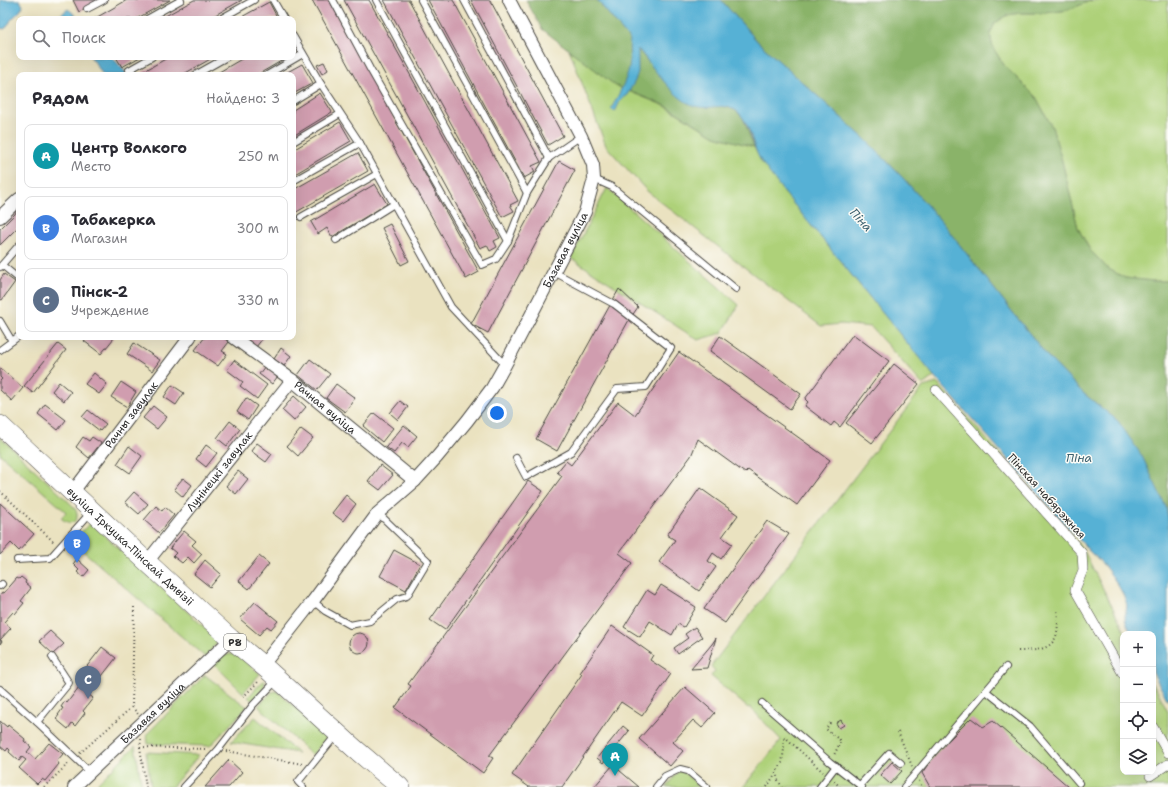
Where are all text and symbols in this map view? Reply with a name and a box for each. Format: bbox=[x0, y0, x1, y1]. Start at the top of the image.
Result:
search box bbox=[16, 16, 296, 60]
icon: search bbox=[30, 27, 52, 49]
text: Поиск bbox=[62, 28, 106, 48]
text: Рядом bbox=[32, 87, 89, 109]
text: Найдено: 3 bbox=[206, 90, 280, 107]
text: Центр Волкого bbox=[71, 138, 187, 158]
text: A bbox=[41, 148, 51, 165]
text: 250 m bbox=[238, 148, 279, 165]
text: Место bbox=[71, 158, 111, 175]
water label: Піна bbox=[846, 205, 876, 235]
text: Табакерка bbox=[71, 210, 155, 230]
street label: Базавая вуліца bbox=[540, 210, 592, 291]
text: B bbox=[42, 220, 50, 237]
text: 300 m bbox=[236, 220, 279, 237]
text: Магазин bbox=[71, 230, 127, 247]
text: Пінск-2 bbox=[71, 282, 128, 302]
text: C bbox=[42, 292, 50, 309]
text: 330 m bbox=[237, 292, 279, 309]
text: Учреждение bbox=[71, 302, 149, 319]
street label: Рачная вуліца bbox=[291, 378, 359, 438]
street label: Рачны завулак bbox=[101, 379, 162, 452]
your location bbox=[487, 403, 507, 423]
street label: Лунінецкі завулак bbox=[183, 428, 256, 515]
water label: Піна bbox=[1066, 450, 1092, 466]
street label: Пінская набярэжная bbox=[1004, 451, 1089, 542]
street label: вуліца Іркуцка-Пінскай Дывізіі bbox=[63, 484, 197, 609]
pin: B bbox=[64, 530, 90, 563]
map controls bbox=[1120, 631, 1156, 775]
button: + bbox=[1120, 631, 1156, 667]
road number: Р8 bbox=[224, 634, 246, 650]
pin: C bbox=[75, 666, 101, 699]
button: − bbox=[1120, 667, 1156, 703]
street label: Базавая вуліца bbox=[117, 679, 189, 747]
button: locate bbox=[1120, 703, 1156, 739]
button: layers bbox=[1120, 739, 1156, 775]
pin: A bbox=[602, 743, 628, 776]

